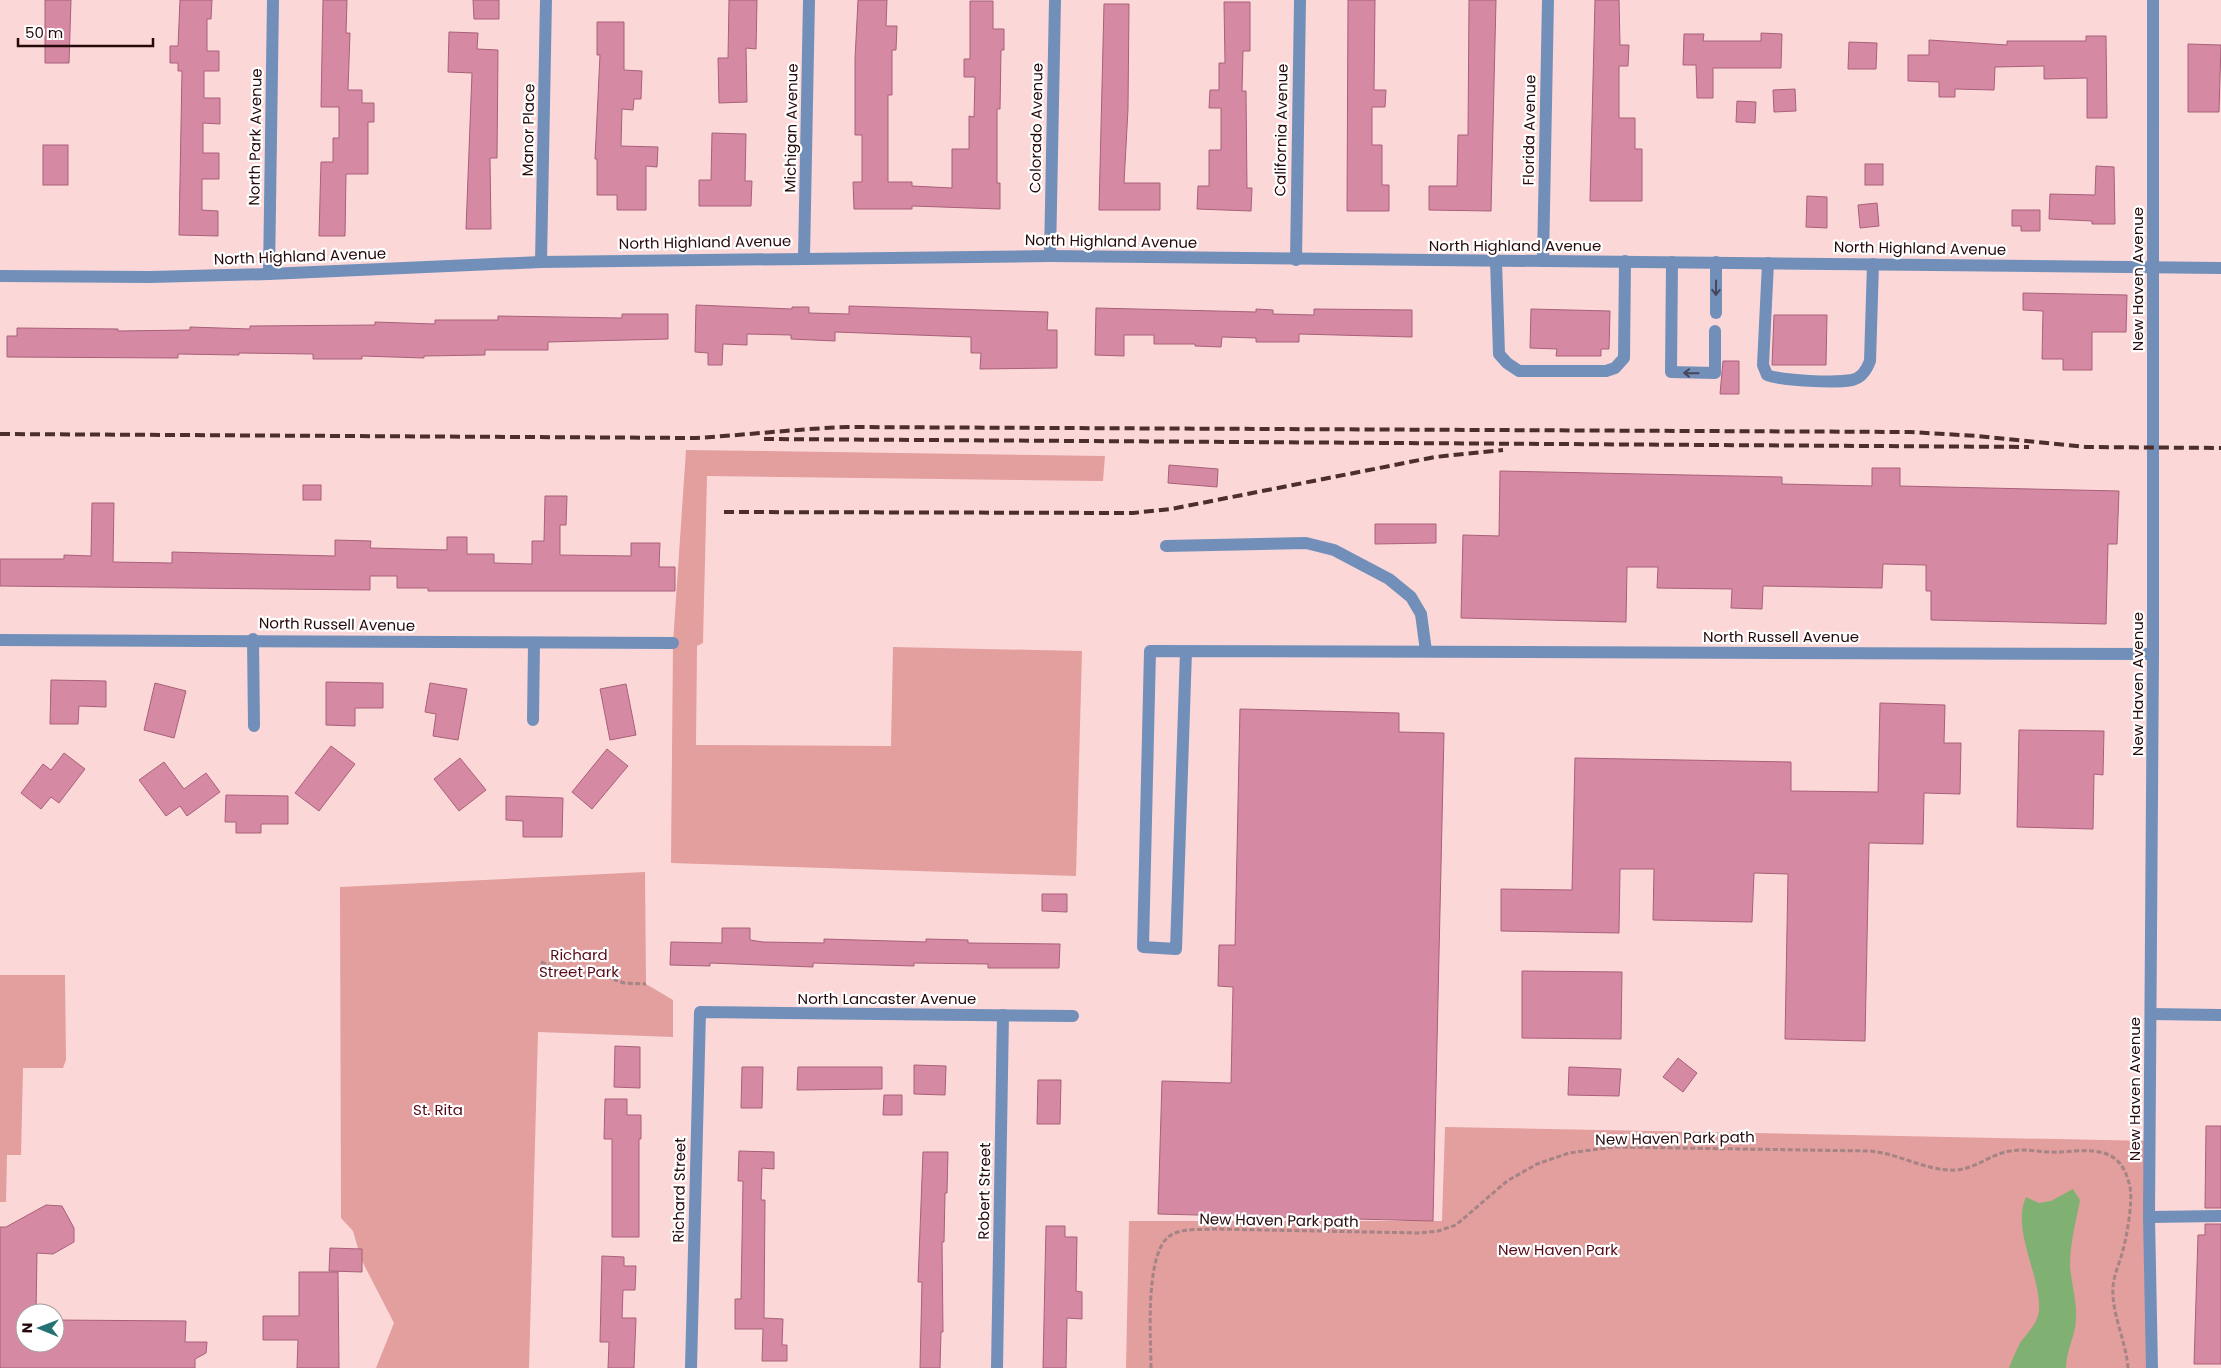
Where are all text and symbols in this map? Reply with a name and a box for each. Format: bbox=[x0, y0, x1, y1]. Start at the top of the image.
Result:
scale bar bbox=[18, 15, 152, 47]
text: 50 m bbox=[25, 22, 63, 43]
street label: Michigan Avenue bbox=[779, 63, 803, 193]
street label: Colorado Avenue bbox=[1024, 63, 1048, 193]
street label: California Avenue bbox=[1269, 63, 1293, 197]
street label: North Park Avenue bbox=[243, 68, 267, 206]
street label: Florida Avenue bbox=[1518, 74, 1540, 186]
street label: Manor Place bbox=[517, 83, 539, 177]
street label: New Haven Avenue bbox=[2127, 207, 2148, 351]
street label: North Highland Avenue bbox=[1025, 229, 1197, 253]
street label: North Highland Avenue bbox=[619, 230, 791, 254]
street label: North Highland Avenue bbox=[1429, 235, 1601, 256]
street label: North Highland Avenue bbox=[1834, 236, 2006, 260]
street label: North Highland Avenue bbox=[213, 242, 387, 270]
one-way arrow bbox=[1711, 280, 1721, 296]
one-way arrow bbox=[1683, 368, 1699, 377]
street label: North Russell Avenue bbox=[259, 612, 415, 636]
street label: New Haven Avenue bbox=[2127, 612, 2148, 756]
street label: North Russell Avenue bbox=[1703, 626, 1859, 647]
park label: Richard Street Park bbox=[539, 944, 619, 982]
street label: North Lancaster Avenue bbox=[798, 988, 976, 1009]
street label: New Haven Avenue bbox=[2124, 1017, 2145, 1161]
park label: St. Rita bbox=[413, 1099, 463, 1120]
street label: New Haven Park path bbox=[1595, 1126, 1755, 1150]
street label: Richard Street bbox=[668, 1137, 690, 1243]
street label: Robert Street bbox=[973, 1142, 995, 1240]
street label: New Haven Park path bbox=[1199, 1208, 1359, 1232]
park label: New Haven Park bbox=[1498, 1239, 1618, 1260]
north arrow bbox=[15, 1303, 65, 1353]
text: N bbox=[17, 1322, 37, 1333]

